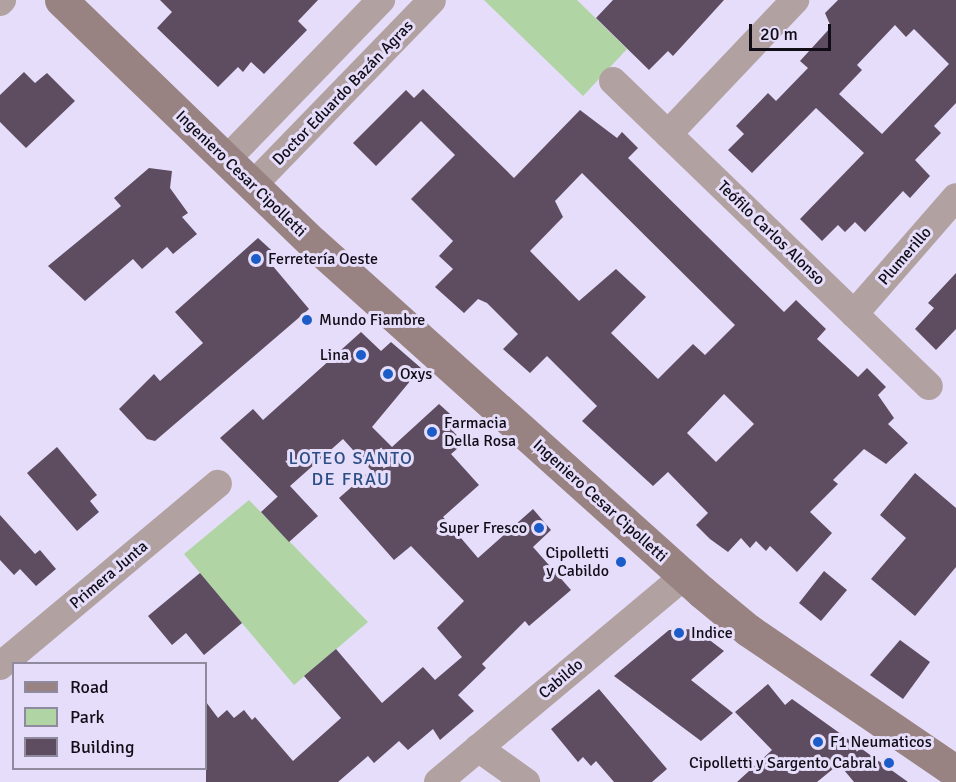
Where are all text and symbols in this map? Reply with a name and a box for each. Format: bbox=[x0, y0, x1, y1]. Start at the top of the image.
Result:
scale bar bbox=[752, 12, 834, 50]
street label: Doctor Eduardo Bazán Agras bbox=[269, 17, 417, 169]
text: 20 m bbox=[760, 23, 798, 45]
street label: Ingeniero Cesar Cipolletti bbox=[172, 107, 310, 241]
street label: Teófilo Carlos Alonso bbox=[713, 177, 829, 289]
street label: Plumerillo bbox=[874, 223, 936, 289]
place label: Ferretería Oeste bbox=[268, 249, 378, 269]
marker: Ferretería Oeste bbox=[249, 252, 263, 266]
place label: Mundo Fiambre bbox=[319, 310, 425, 330]
marker: Mundo Fiambre bbox=[300, 313, 314, 327]
place label: Lina bbox=[320, 345, 349, 365]
marker: Lina bbox=[354, 348, 368, 362]
place label: Oxys bbox=[400, 364, 432, 384]
marker: Oxys bbox=[381, 367, 395, 381]
place label: Farmacia Della Rosa bbox=[444, 413, 516, 451]
marker: Farmacia Della Rosa bbox=[425, 425, 439, 439]
street label: Ingeniero Cesar Cipolletti bbox=[529, 436, 671, 566]
district label: LOTEO SANTO DE FRAU bbox=[289, 448, 413, 490]
place label: Super Fresco bbox=[439, 518, 527, 538]
marker: Super Fresco bbox=[532, 521, 546, 535]
street label: Primera Junta bbox=[66, 537, 152, 613]
place label: Cipolletti y Cabildo bbox=[545, 543, 609, 581]
marker: Cipolletti y Cabildo bbox=[614, 555, 628, 569]
place label: Indice bbox=[691, 623, 733, 643]
marker: Indice bbox=[672, 626, 686, 640]
street label: Cabildo bbox=[535, 655, 587, 703]
legend bbox=[12, 662, 207, 770]
text: Road bbox=[70, 676, 109, 698]
text: Park bbox=[70, 706, 105, 728]
place label: F1 Neumaticos bbox=[830, 732, 932, 752]
marker: F1 Neumaticos bbox=[811, 735, 825, 749]
text: Building bbox=[70, 736, 134, 758]
place label: Cipolletti y Sargento Cabral bbox=[689, 753, 877, 773]
marker: Cipolletti y Sargento Cabral bbox=[882, 756, 896, 770]

